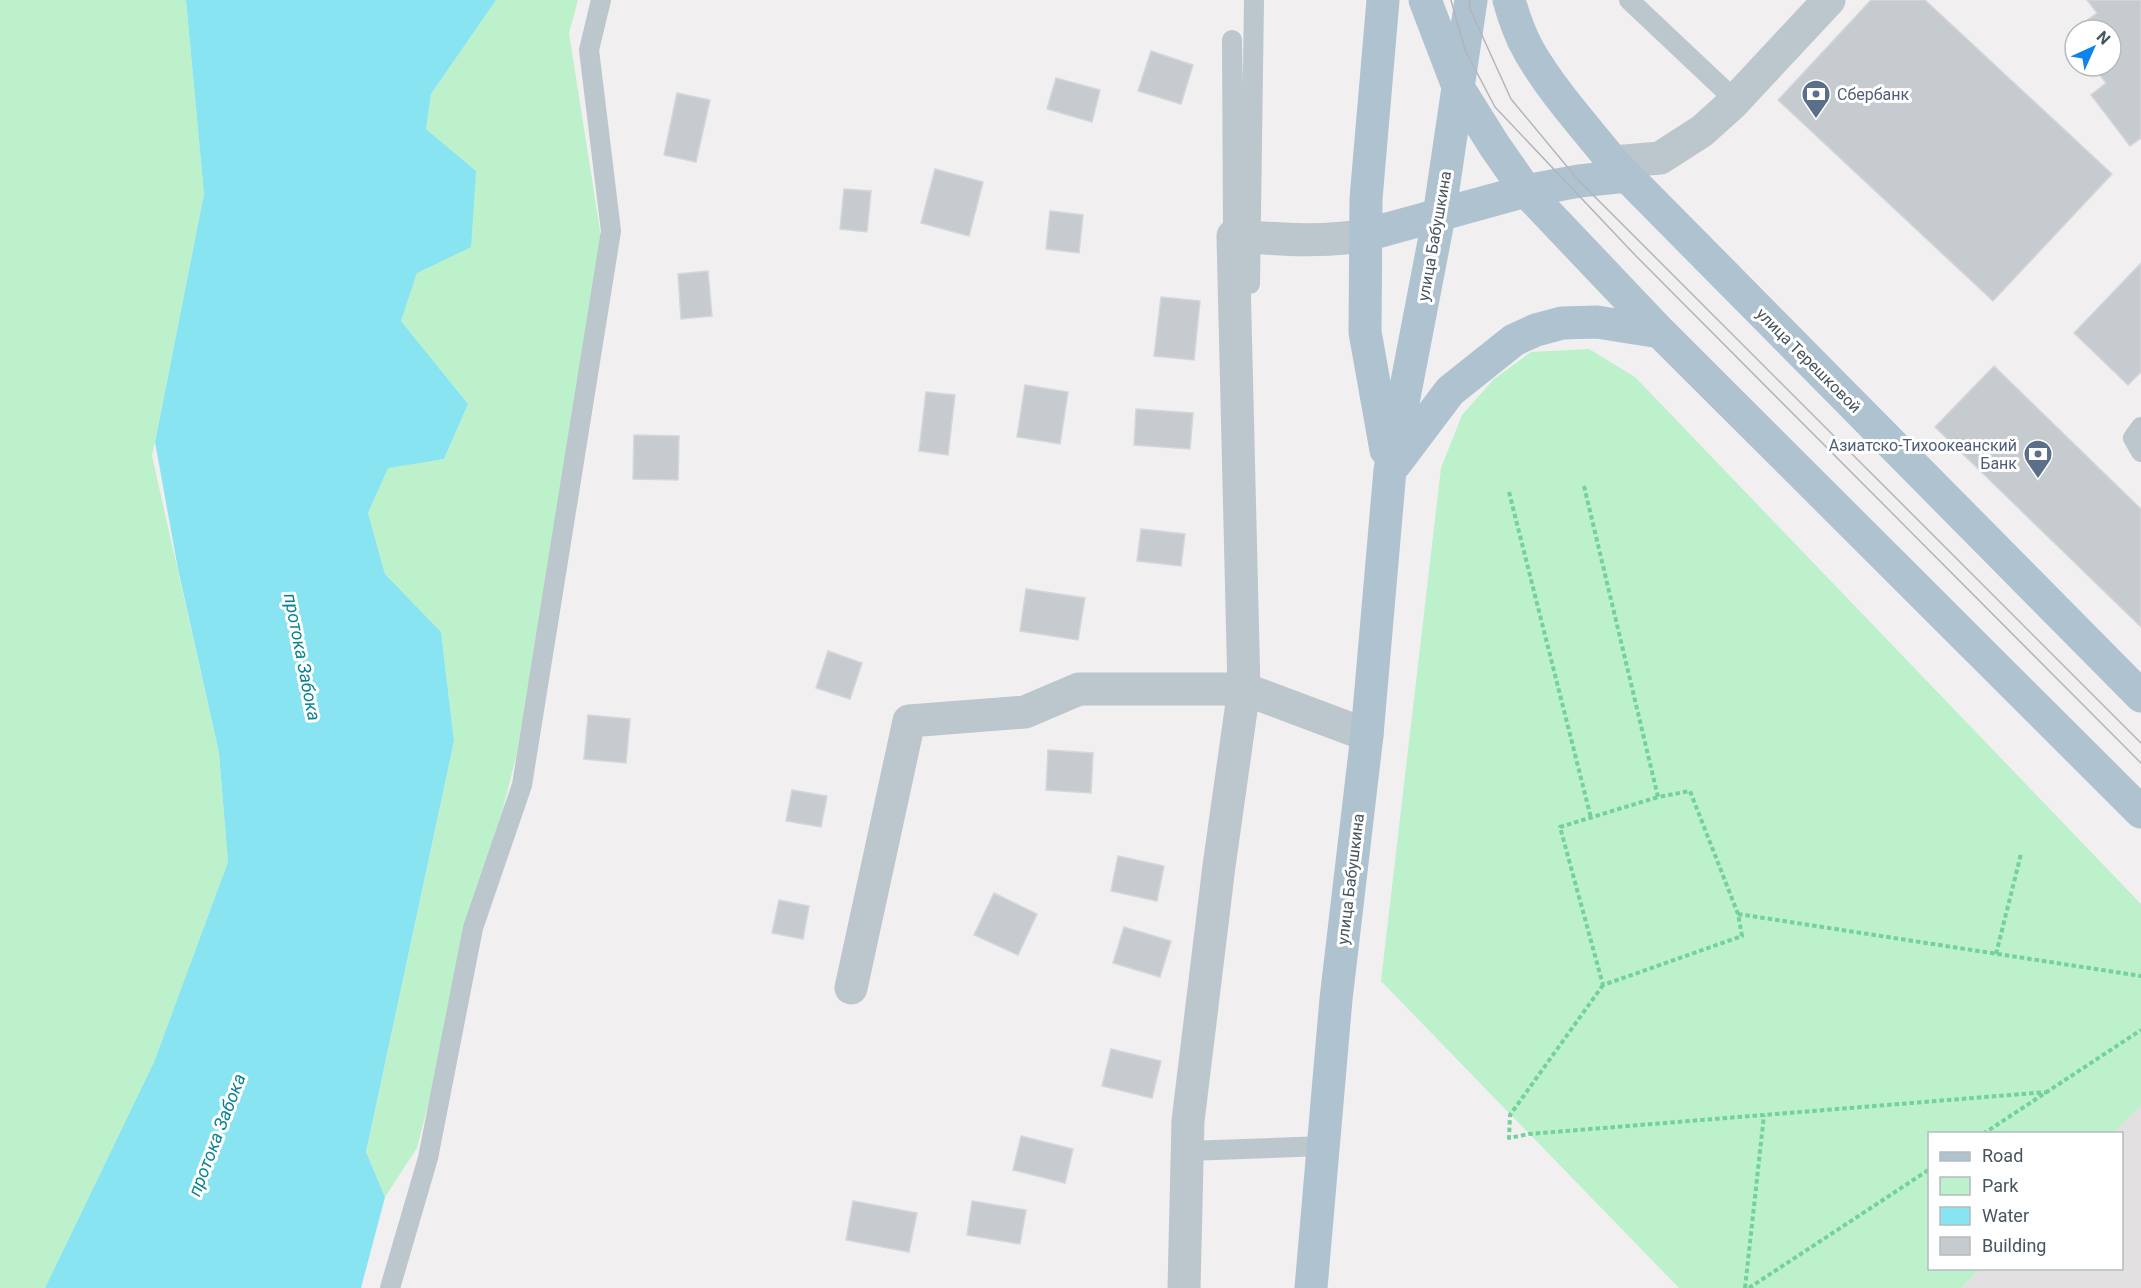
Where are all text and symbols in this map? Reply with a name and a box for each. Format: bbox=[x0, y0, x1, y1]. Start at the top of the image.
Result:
north arrow bbox=[2063, 18, 2123, 78]
text: N bbox=[2093, 27, 2114, 48]
bank icon: Сбербанк bbox=[1800, 78, 1832, 120]
place label: Сбербанк bbox=[1837, 85, 1910, 104]
street label: улица Бабушкина bbox=[1414, 170, 1455, 303]
street label: улица Терешковой bbox=[1752, 304, 1865, 417]
place label: Азиатско-Тихоокеанский Банк bbox=[1829, 436, 2017, 473]
bank icon: Азиатско-Тихоокеанский Банк bbox=[2022, 438, 2054, 480]
water label: протока Забока bbox=[280, 591, 325, 722]
street label: улица Бабушкина bbox=[1333, 812, 1368, 946]
water label: протока Забока bbox=[184, 1071, 250, 1199]
legend bbox=[1928, 1132, 2123, 1270]
text: Road bbox=[1982, 1145, 2023, 1166]
text: Park bbox=[1982, 1175, 2019, 1196]
text: Water bbox=[1982, 1205, 2029, 1226]
text: Building bbox=[1982, 1235, 2046, 1256]

